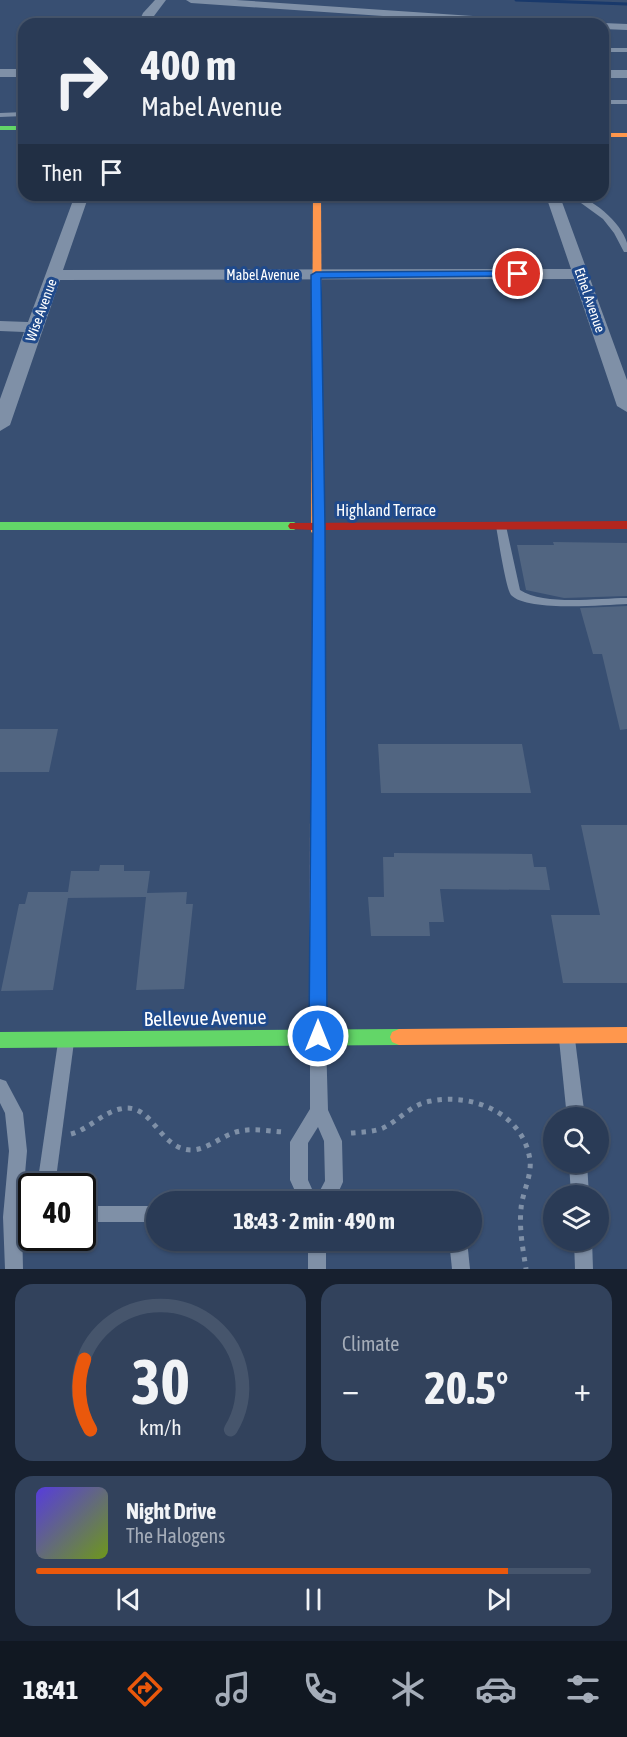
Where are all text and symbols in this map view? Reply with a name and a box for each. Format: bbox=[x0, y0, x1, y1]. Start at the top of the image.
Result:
text: 400 m bbox=[141, 41, 236, 89]
icon: right bbox=[42, 42, 120, 120]
text: Mabel Avenue bbox=[141, 91, 282, 122]
icon: arrive bbox=[95, 156, 128, 189]
text: Then bbox=[42, 160, 83, 186]
pin bbox=[492, 248, 543, 299]
icon: arrive bbox=[501, 257, 534, 290]
street label: Ethel Avenue bbox=[571, 265, 609, 335]
street label: Mabel Avenue bbox=[226, 267, 300, 283]
street label: Wise Avenue bbox=[22, 277, 60, 343]
street label: Highland Terrace bbox=[336, 501, 436, 520]
position arrow bbox=[286, 1004, 350, 1068]
street label: Bellevue Avenue bbox=[143, 1005, 267, 1030]
map controls bbox=[543, 1107, 609, 1251]
button: search bbox=[543, 1107, 609, 1173]
speed limit sign: 40 bbox=[18, 1173, 96, 1251]
button: layers bbox=[543, 1185, 609, 1251]
text: 18:43 · 2 min · 490 m bbox=[233, 1208, 395, 1234]
text: Climate bbox=[342, 1332, 399, 1355]
text: 30 bbox=[131, 1346, 190, 1417]
text: 20.5° bbox=[425, 1362, 508, 1414]
text: − bbox=[342, 1370, 359, 1408]
text: + bbox=[574, 1370, 591, 1408]
text: km/h bbox=[139, 1415, 182, 1440]
text: Night Drive bbox=[126, 1498, 216, 1524]
text: The Halogens bbox=[126, 1524, 225, 1547]
icon: previous bbox=[112, 1583, 145, 1616]
icon: pause bbox=[297, 1583, 330, 1616]
icon: next bbox=[482, 1583, 515, 1616]
icon: directions bbox=[124, 1668, 166, 1710]
icon: music bbox=[212, 1668, 254, 1710]
icon: phone bbox=[299, 1668, 341, 1710]
icon: climate bbox=[387, 1668, 429, 1710]
icon: car bbox=[475, 1668, 517, 1710]
icon: filters bbox=[562, 1668, 604, 1710]
text: 18:41 bbox=[23, 1674, 78, 1705]

